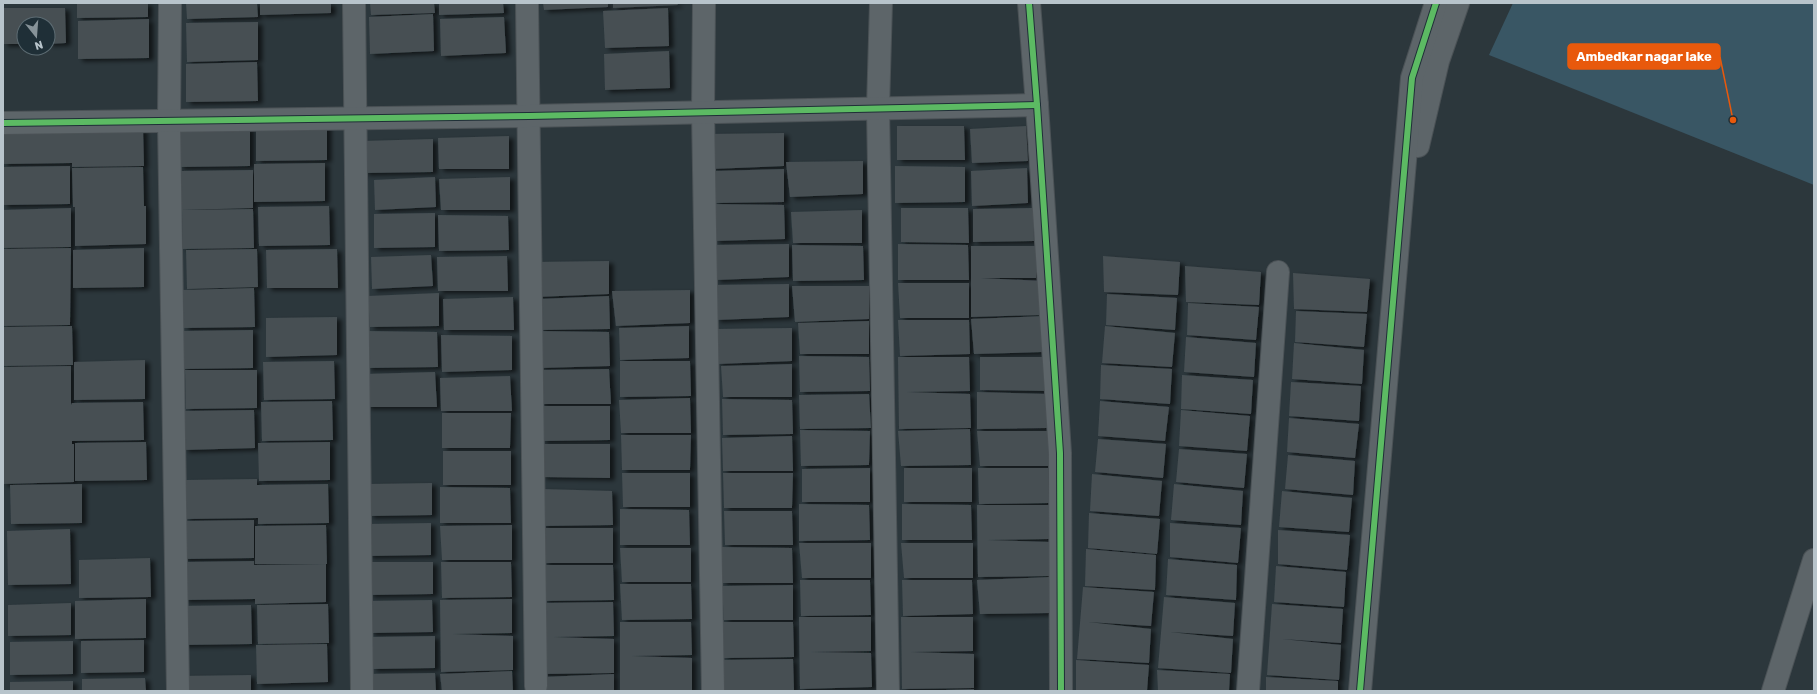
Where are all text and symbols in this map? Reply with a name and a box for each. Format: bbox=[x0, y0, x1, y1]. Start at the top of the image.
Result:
north arrow bbox=[16, 16, 56, 56]
text: N bbox=[33, 38, 44, 52]
callout: Ambedkar nagar lake bbox=[1568, 44, 1720, 69]
text: Ambedkar nagar lake bbox=[1576, 49, 1712, 64]

